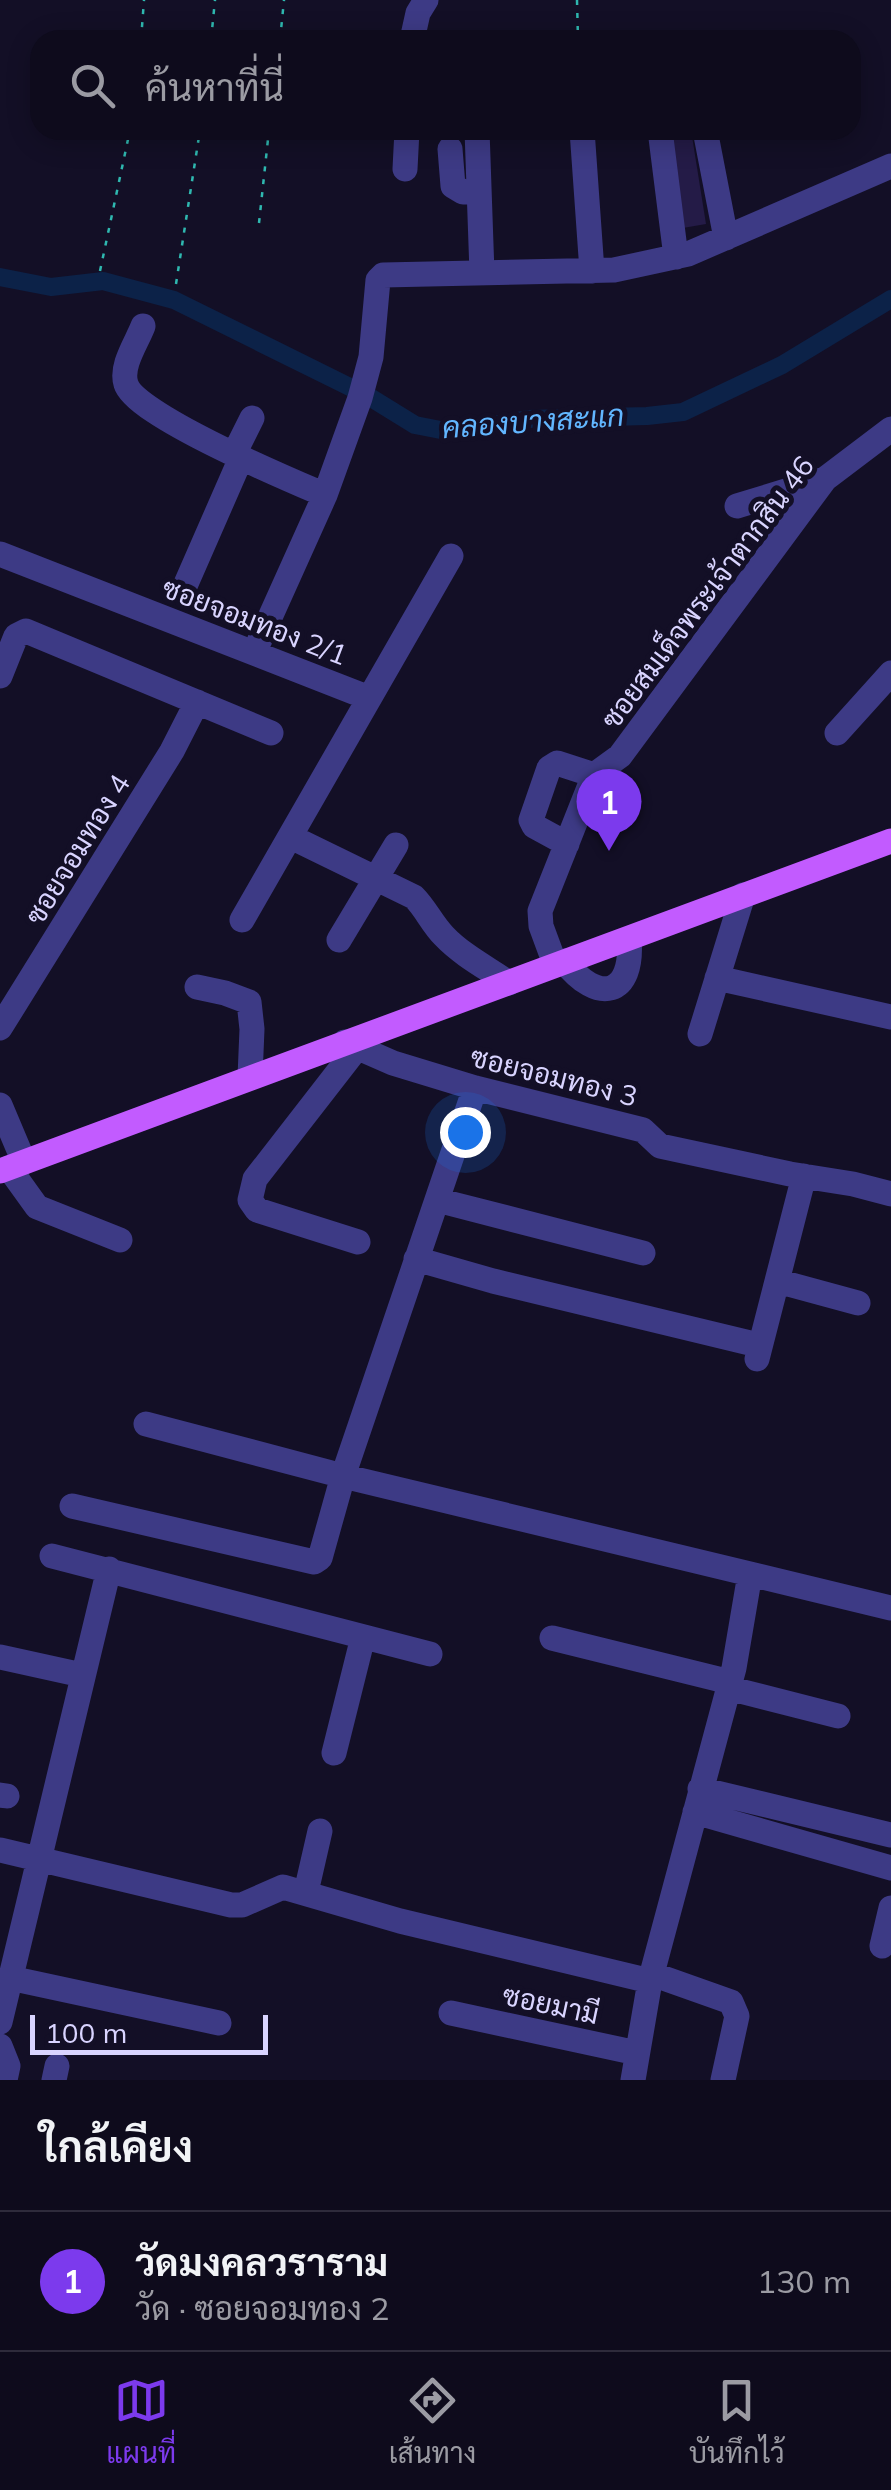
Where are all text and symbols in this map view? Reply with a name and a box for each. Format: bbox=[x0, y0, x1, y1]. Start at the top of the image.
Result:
search box bbox=[30, 30, 861, 140]
icon: search bbox=[65, 58, 120, 113]
text: ค้นหาที่นี่ bbox=[145, 63, 284, 111]
water label: คลองบางสะแก bbox=[441, 396, 625, 446]
street label: ซอยสมเด็จพระเจ้าตากสิน 46 bbox=[591, 448, 821, 735]
street label: ซอยจอมทอง 2/1 bbox=[158, 570, 352, 672]
street label: ซอยจอมทอง 4 bbox=[17, 767, 137, 931]
pin: 1 bbox=[576, 768, 642, 851]
street label: ซอยจอมทอง 3 bbox=[467, 1038, 641, 1114]
your location bbox=[440, 1107, 491, 1158]
street label: ซอยมามี bbox=[500, 1977, 602, 2031]
scale bar bbox=[30, 2010, 268, 2054]
text: 100 m bbox=[45, 2015, 127, 2050]
text: ใกล้เคียง bbox=[40, 2120, 193, 2173]
text: วัดมงคลวราราม bbox=[135, 2238, 388, 2286]
text: 1 bbox=[63, 2261, 82, 2301]
text: 130 m bbox=[757, 2261, 851, 2301]
text: วัด · ซอยจอมทอง 2 bbox=[135, 2288, 389, 2328]
tab: แผนที่ bbox=[106, 2373, 176, 2470]
tab: เส้นทาง bbox=[389, 2373, 476, 2470]
tab: บันทึกไว้ bbox=[689, 2373, 785, 2470]

